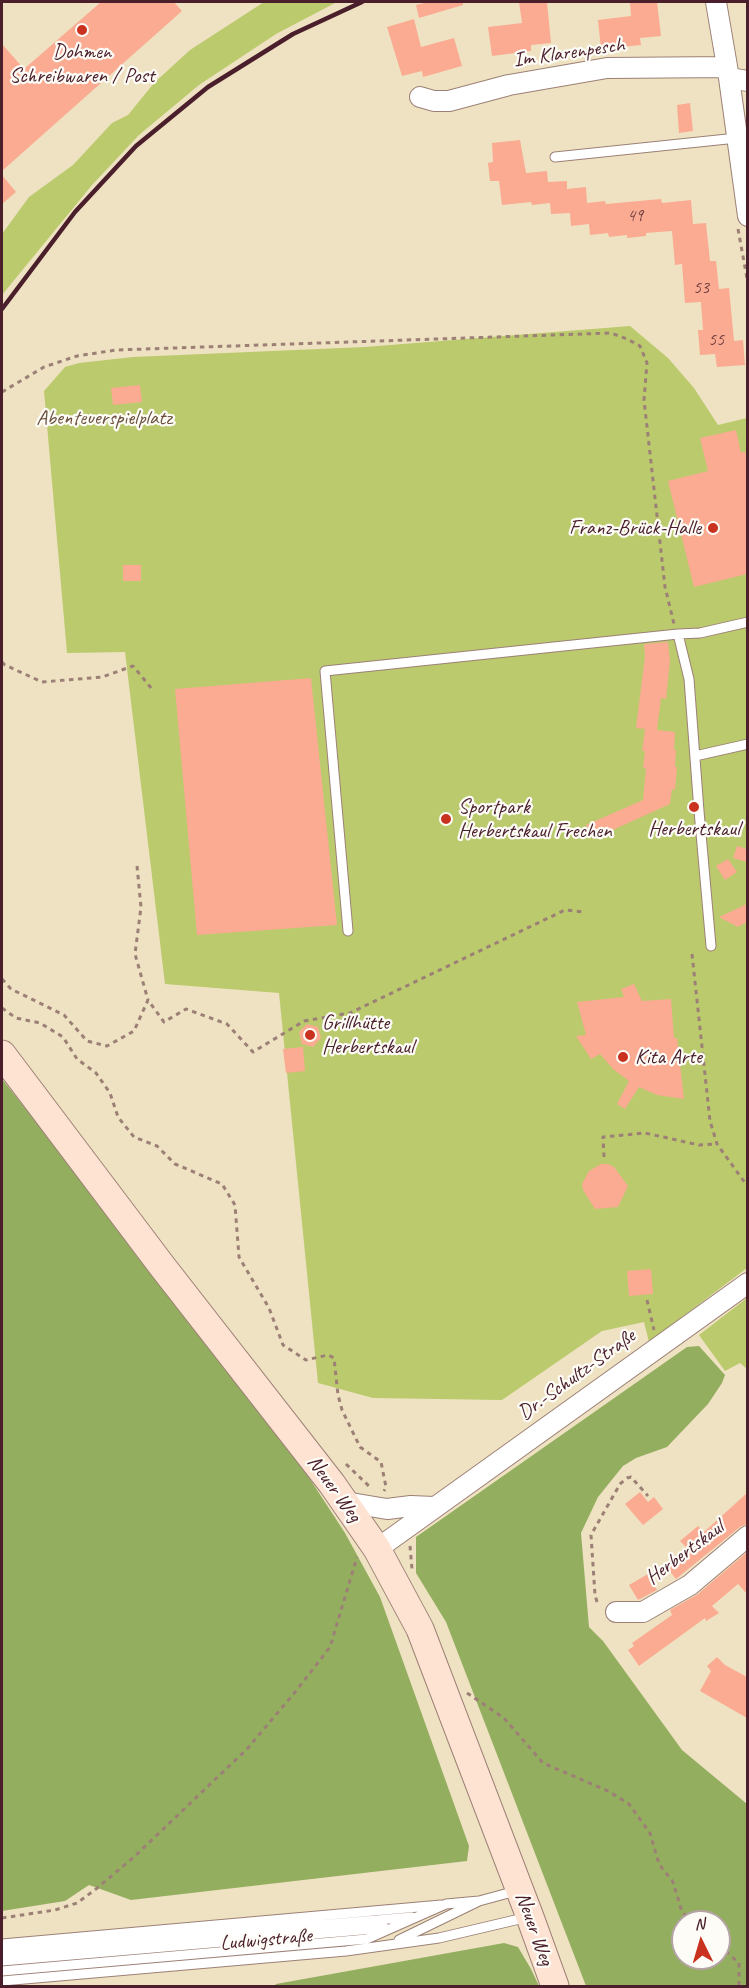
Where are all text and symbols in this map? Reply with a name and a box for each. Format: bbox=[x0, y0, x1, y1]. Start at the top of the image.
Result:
marker: Dohmen Schreibwaren / Post bbox=[75, 23, 89, 37]
street label: Im Klarenpesch bbox=[512, 33, 626, 73]
place label: Dohmen Schreibwaren / Post bbox=[9, 39, 155, 89]
house number: 49 bbox=[627, 205, 643, 227]
house number: 53 bbox=[693, 277, 709, 299]
house number: 55 bbox=[708, 329, 724, 351]
park label: Abenteuerspielplatz bbox=[36, 405, 172, 431]
place label: Franz-Brück-Halle bbox=[569, 515, 701, 541]
marker: Franz-Brück-Halle bbox=[706, 521, 720, 535]
place label: Sportpark Herbertskaul Frechen bbox=[458, 794, 612, 844]
marker: Herbertskaul bbox=[687, 800, 701, 814]
marker: Sportpark Herbertskaul Frechen bbox=[439, 812, 453, 826]
place label: Herbertskaul bbox=[648, 816, 740, 842]
place label: Grillhütte Herbertskaul bbox=[322, 1010, 414, 1060]
marker: Grillhütte Herbertskaul bbox=[303, 1028, 317, 1042]
place label: Kita Arte bbox=[635, 1044, 702, 1070]
marker: Kita Arte bbox=[616, 1050, 630, 1064]
street label: Dr.-Schultz-Straße bbox=[513, 1324, 641, 1426]
street label: Neuer Weg bbox=[301, 1451, 367, 1527]
street label: Herbertskaul bbox=[641, 1515, 729, 1591]
street label: Neuer Weg bbox=[509, 1889, 559, 1969]
north arrow bbox=[671, 1910, 731, 1970]
text: N bbox=[694, 1914, 705, 1934]
street label: Ludwigstraße bbox=[219, 1923, 313, 1957]

